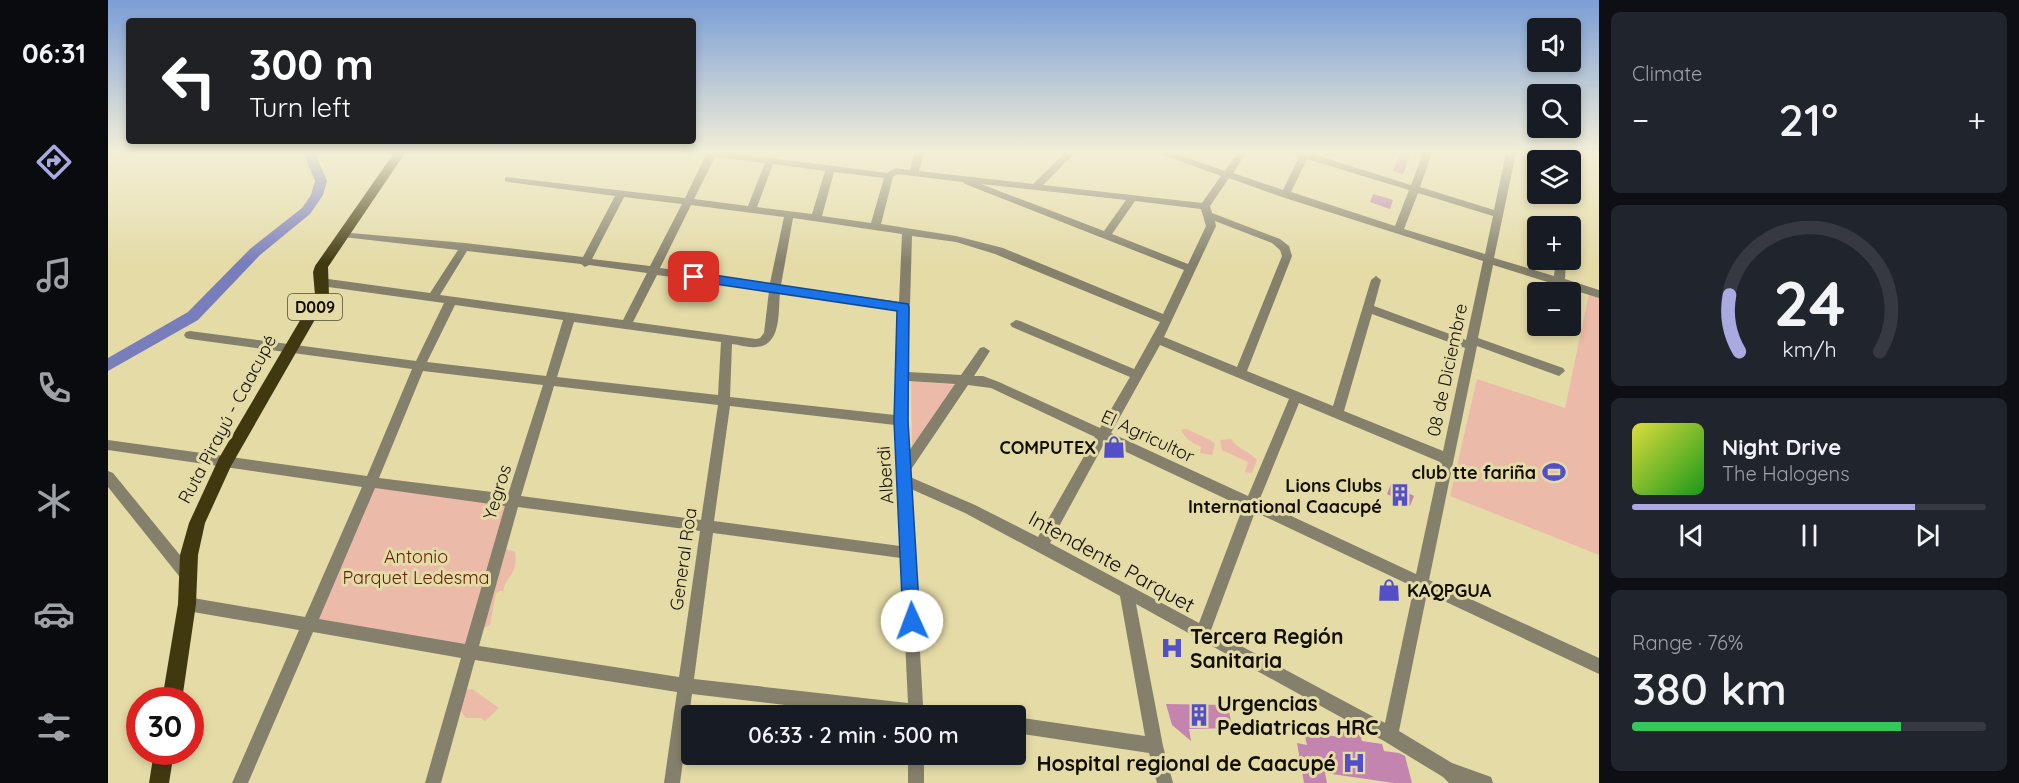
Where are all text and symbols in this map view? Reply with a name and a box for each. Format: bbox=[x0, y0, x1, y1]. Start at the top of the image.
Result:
map controls bbox=[1527, 18, 1581, 336]
button: sound bbox=[1527, 18, 1581, 72]
text: 06:31 bbox=[22, 36, 86, 70]
text: 300 m bbox=[249, 38, 374, 91]
icon: left bbox=[150, 42, 228, 120]
text: Climate bbox=[1632, 61, 1702, 86]
button: search bbox=[1527, 84, 1581, 138]
text: Turn left bbox=[249, 90, 351, 124]
text: 21° bbox=[1779, 91, 1838, 147]
text: − bbox=[1632, 99, 1649, 140]
text: + bbox=[1967, 99, 1986, 140]
icon: directions bbox=[33, 141, 75, 183]
button: layers bbox=[1527, 150, 1581, 204]
button: + bbox=[1527, 216, 1581, 270]
pin bbox=[668, 251, 719, 302]
icon: music bbox=[33, 254, 75, 296]
icon: arrive bbox=[677, 260, 710, 293]
text: 24 bbox=[1773, 264, 1845, 342]
button: − bbox=[1527, 282, 1581, 336]
road number: D009 bbox=[288, 294, 342, 320]
street label: 08 de Diciembre bbox=[1422, 301, 1472, 439]
street label: Ruta Pirayú - Caacupé bbox=[173, 331, 281, 507]
text: km/h bbox=[1782, 337, 1836, 363]
icon: phone bbox=[33, 367, 75, 409]
street label: El Agricultor bbox=[1098, 404, 1198, 468]
text: Night Drive bbox=[1722, 433, 1841, 461]
shop icon: COMPUTEX bbox=[1101, 434, 1127, 460]
place label: COMPUTEX bbox=[999, 436, 1096, 459]
street label: Alberdi bbox=[871, 445, 899, 505]
sports icon: club tte fariña bbox=[1541, 459, 1567, 485]
place label: club tte fariña bbox=[1411, 461, 1536, 484]
text: The Halogens bbox=[1722, 461, 1850, 486]
street label: Yegros bbox=[478, 462, 516, 522]
place label: Lions Clubs International Caacupé bbox=[1188, 474, 1382, 518]
icon: climate bbox=[33, 480, 75, 522]
building icon: Lions Clubs International Caacupé bbox=[1387, 482, 1413, 508]
street label: Intendente Parquet bbox=[1024, 505, 1200, 617]
street label: General Roa bbox=[664, 506, 702, 612]
icon: previous bbox=[1675, 519, 1708, 552]
icon: pause bbox=[1793, 519, 1826, 552]
icon: next bbox=[1911, 519, 1944, 552]
park label: Antonio Parquet Ledesma bbox=[342, 545, 490, 589]
shop icon: KAQPGUA bbox=[1376, 577, 1402, 603]
place label: KAQPGUA bbox=[1407, 579, 1492, 602]
position arrow bbox=[880, 589, 944, 653]
icon: car bbox=[33, 593, 75, 635]
place label: Tercera Región Sanitaria bbox=[1190, 623, 1344, 673]
text: Range · 76% bbox=[1632, 630, 1743, 655]
hospital icon: Tercera Región Sanitaria bbox=[1159, 635, 1185, 661]
text: 380 km bbox=[1632, 660, 1787, 716]
speed limit sign: 30 bbox=[126, 687, 204, 765]
place label: Urgencias Pediatricas HRC bbox=[1217, 690, 1378, 740]
building icon: Urgencias Pediatricas HRC bbox=[1186, 702, 1212, 728]
icon: filters bbox=[33, 706, 75, 748]
text: 06:33 · 2 min · 500 m bbox=[748, 721, 959, 749]
place label: Hospital regional de Caacupé bbox=[1037, 750, 1336, 776]
hospital icon: Hospital regional de Caacupé bbox=[1341, 750, 1367, 776]

